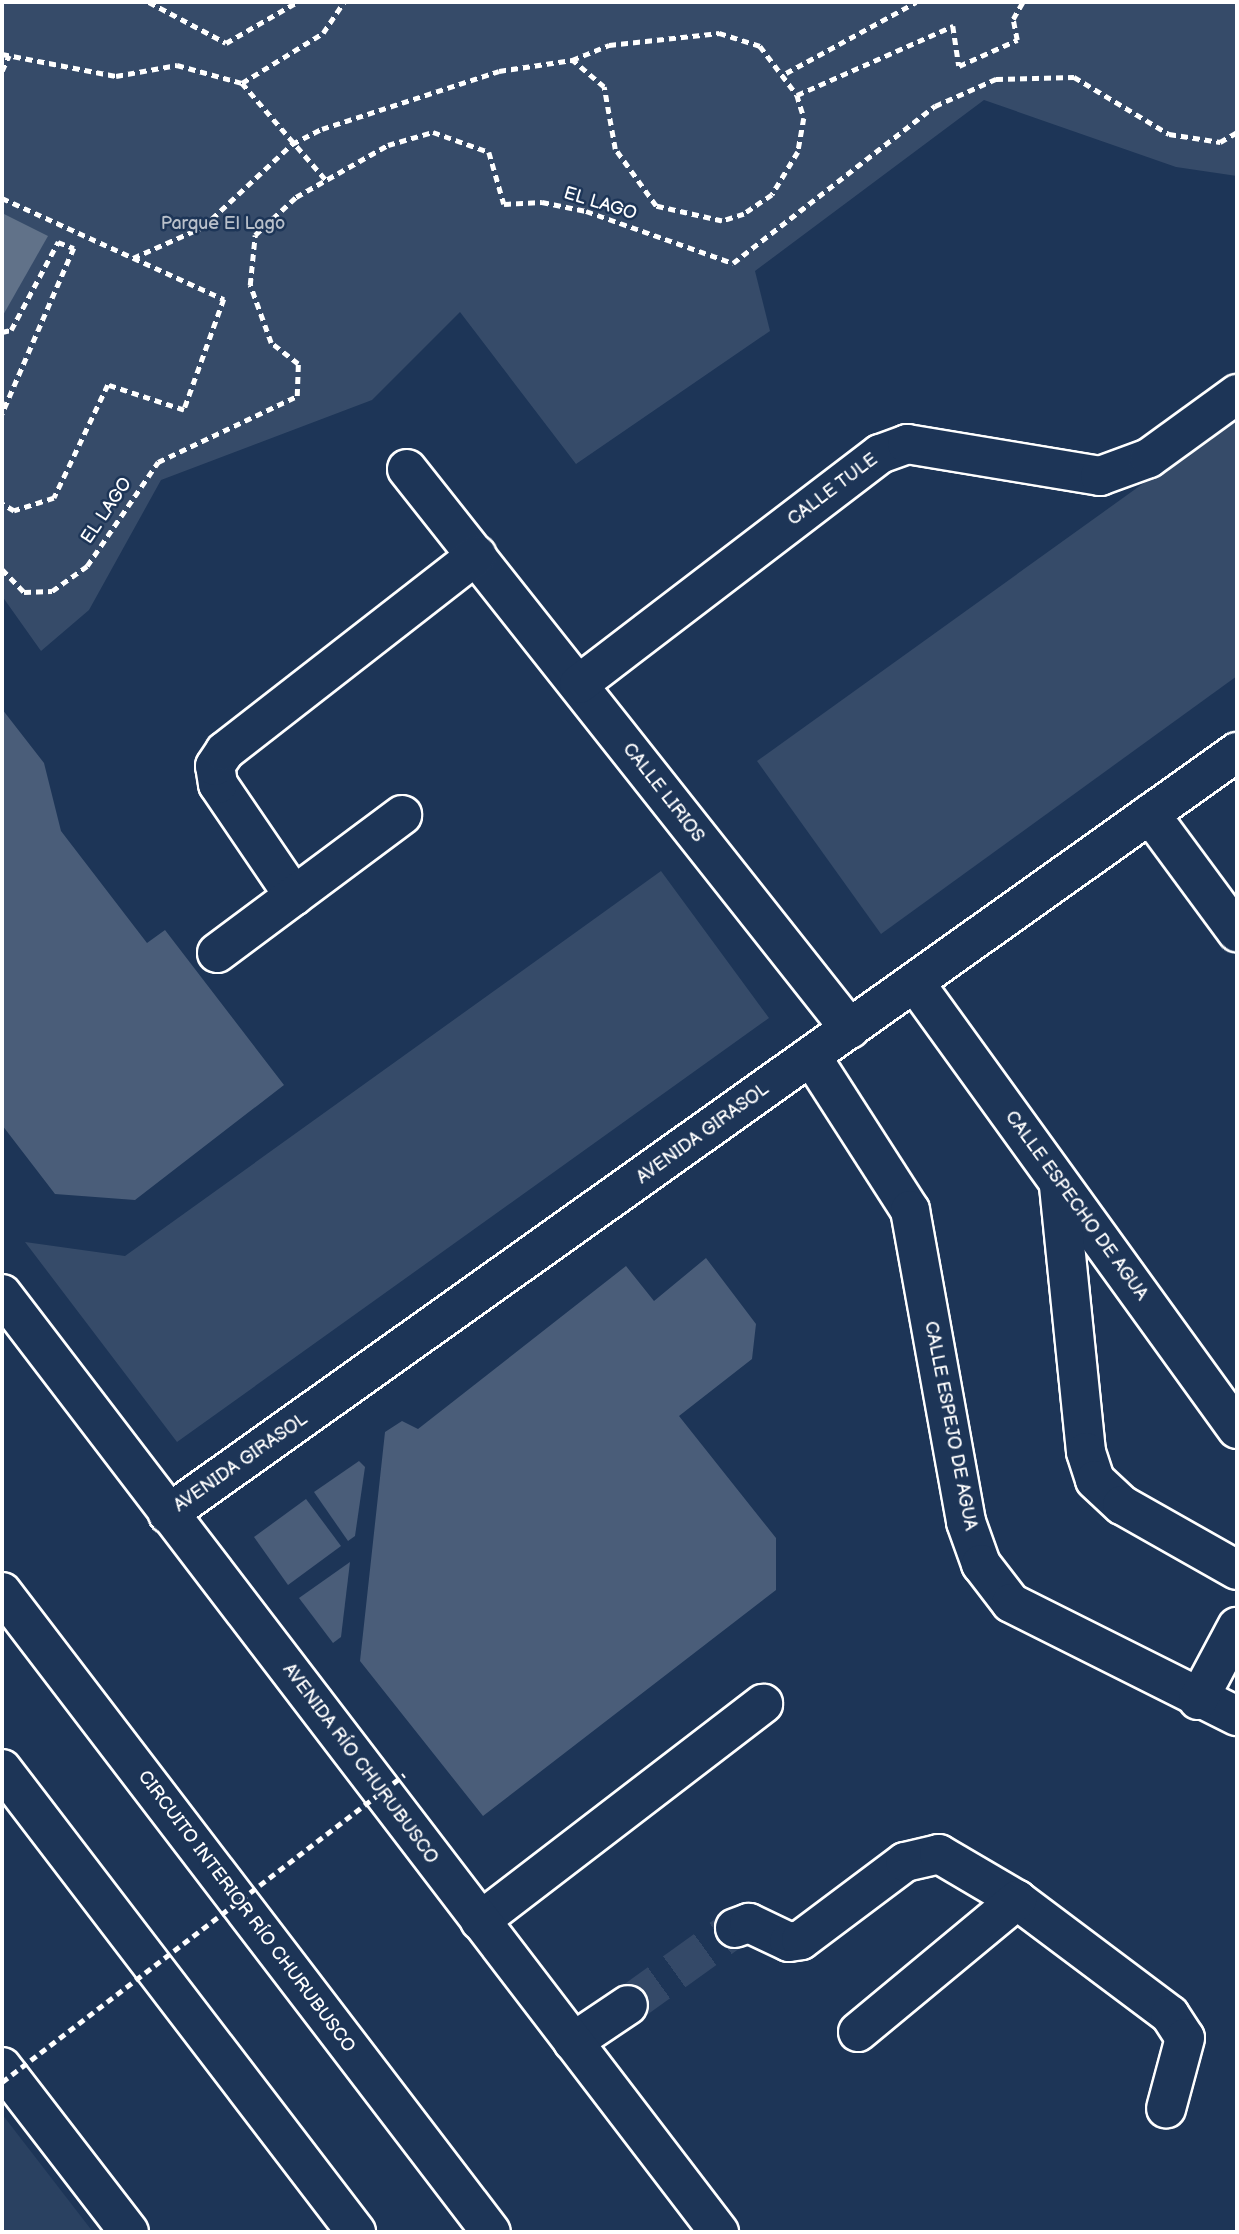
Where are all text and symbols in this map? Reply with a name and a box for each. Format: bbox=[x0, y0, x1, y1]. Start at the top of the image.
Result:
street label: EL LAGO bbox=[561, 183, 639, 225]
park label: Parque El Lago bbox=[161, 213, 285, 235]
street label: CALLE TULE bbox=[784, 449, 882, 531]
street label: EL LAGO bbox=[77, 474, 137, 548]
street label: CALLE LIRIOS bbox=[618, 739, 708, 847]
street label: AVENIDA GIRASOL bbox=[633, 1079, 773, 1189]
street label: CALLE ESPECHO DE AGUA bbox=[1000, 1107, 1152, 1305]
street label: CALLE ESPEJO DE AGUA bbox=[919, 1320, 981, 1532]
street label: AVENIDA GIRASOL bbox=[170, 1409, 312, 1517]
street label: AVENIDA RÍO CHURUBUSCO bbox=[278, 1660, 442, 1868]
street label: CIRCUITO INTERIOR RÍO CHURUBUSCO bbox=[133, 1767, 359, 2057]

